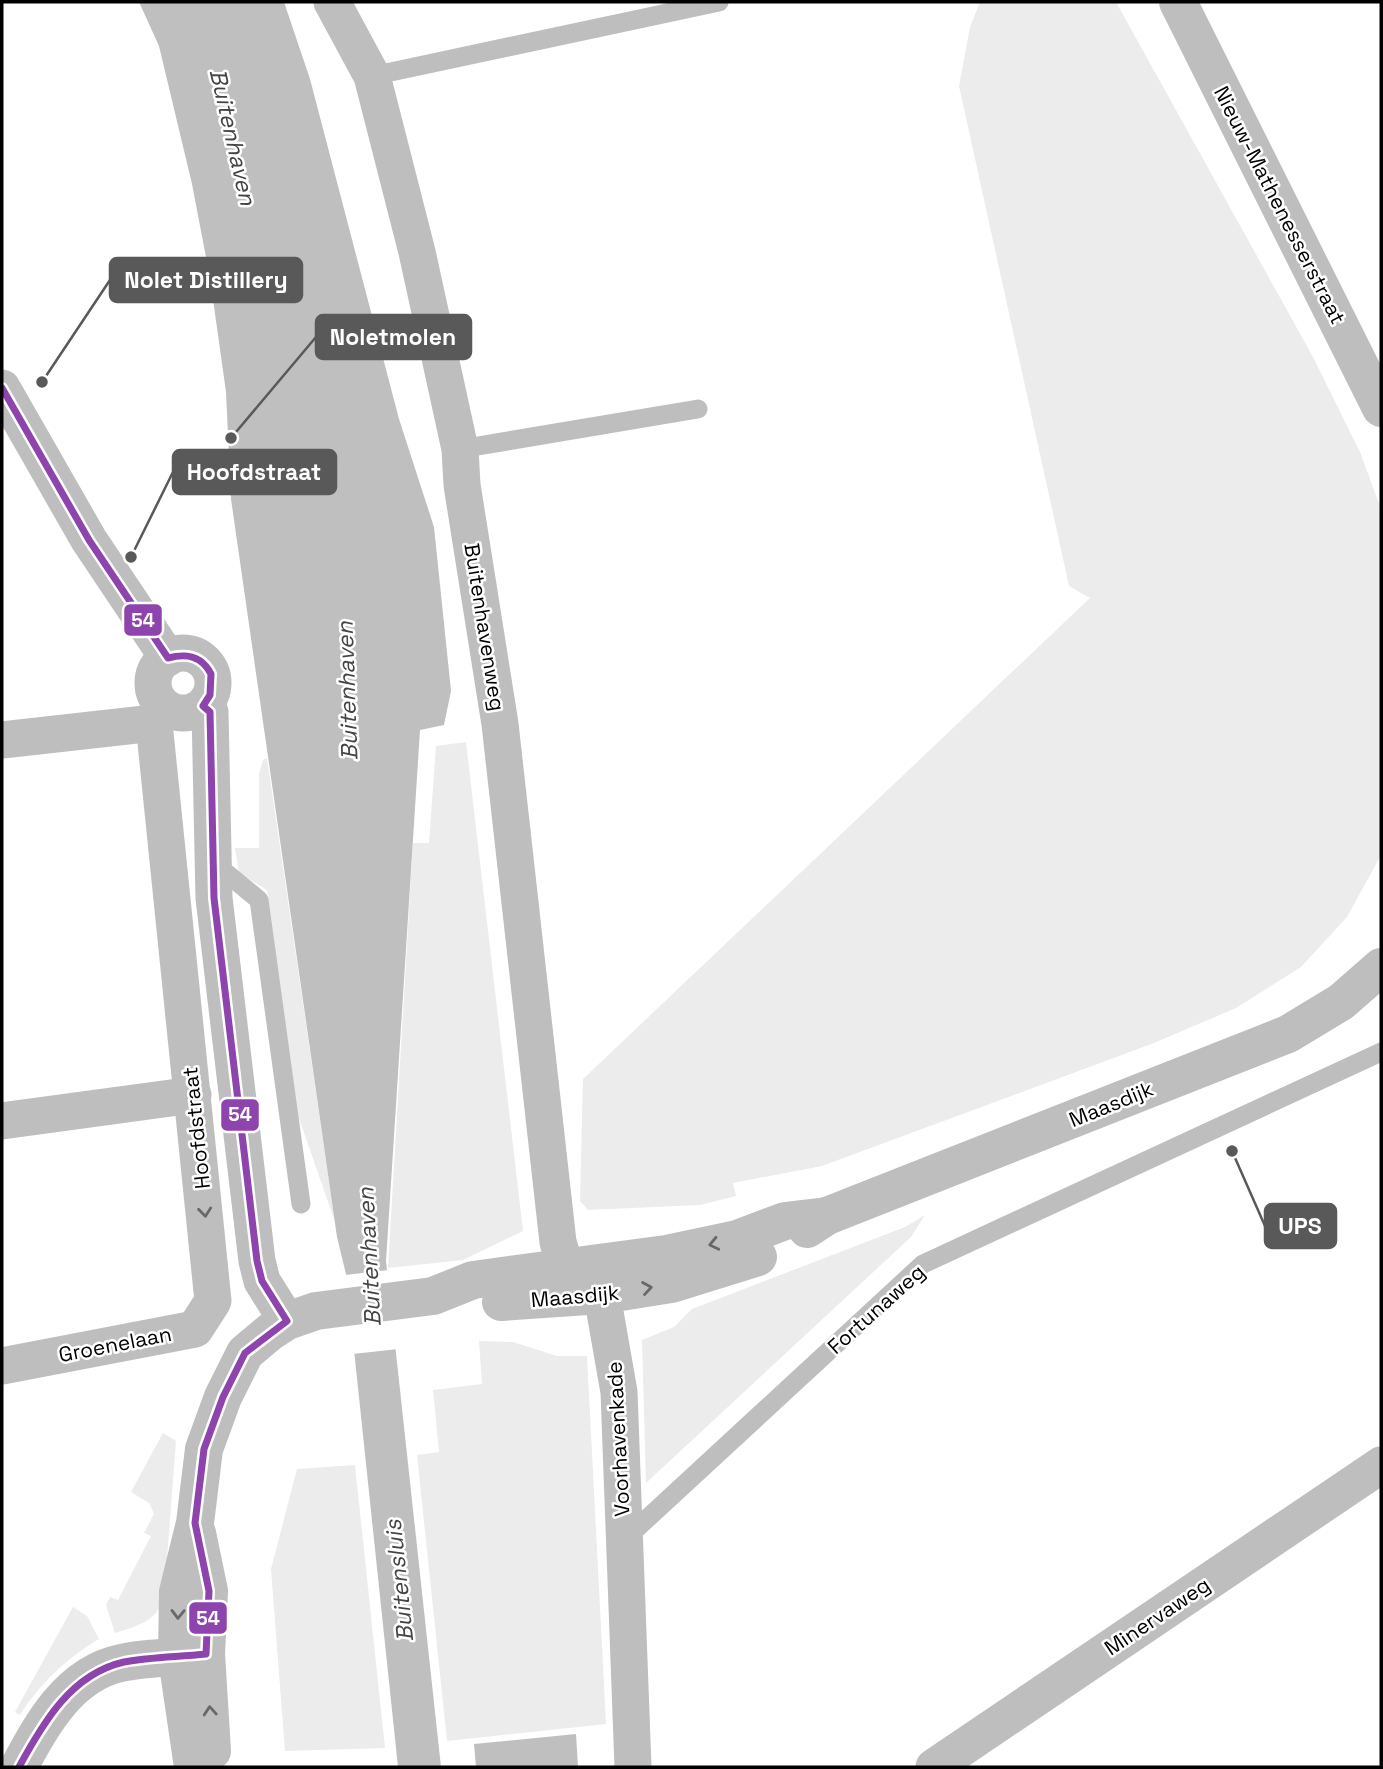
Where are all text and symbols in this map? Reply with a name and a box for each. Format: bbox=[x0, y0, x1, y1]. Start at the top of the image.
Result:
water label: Buitenhaven bbox=[203, 66, 263, 209]
street label: Nieuw-Mathenesserstraat bbox=[1208, 81, 1352, 329]
callout: Nolet Distillery bbox=[110, 258, 302, 302]
text: Nolet Distillery bbox=[124, 265, 288, 295]
callout: Noletmolen bbox=[316, 315, 471, 359]
text: Noletmolen bbox=[330, 322, 456, 352]
callout: Hoofdstraat bbox=[173, 450, 336, 494]
text: Hoofdstraat bbox=[187, 457, 321, 487]
street label: Buitenhavenweg bbox=[458, 541, 512, 713]
line badge: 54 bbox=[123, 603, 163, 637]
text: 54 bbox=[131, 608, 155, 633]
water label: Buitenhaven bbox=[330, 620, 364, 761]
street label: Hoofdstraat bbox=[176, 1066, 216, 1190]
street label: Maasdijk bbox=[1065, 1075, 1157, 1133]
line badge: 54 bbox=[220, 1098, 260, 1132]
text: 54 bbox=[228, 1102, 252, 1127]
water label: Buitenhaven bbox=[350, 1186, 388, 1327]
callout: UPS bbox=[1265, 1204, 1336, 1248]
one-way arrow bbox=[197, 1206, 212, 1217]
text: UPS bbox=[1278, 1211, 1322, 1241]
one-way arrow bbox=[708, 1235, 720, 1250]
street label: Fortunaweg bbox=[822, 1258, 930, 1360]
street label: Maasdijk bbox=[530, 1279, 620, 1313]
one-way arrow bbox=[641, 1281, 653, 1296]
street label: Groenelaan bbox=[56, 1320, 174, 1368]
street label: Voorhavenkade bbox=[600, 1361, 636, 1517]
water label: Buitensluis bbox=[378, 1518, 420, 1643]
street label: Minervaweg bbox=[1099, 1571, 1215, 1661]
line badge: 54 bbox=[188, 1601, 228, 1635]
text: 54 bbox=[196, 1606, 220, 1631]
one-way arrow bbox=[170, 1609, 186, 1620]
one-way arrow bbox=[203, 1705, 218, 1716]

